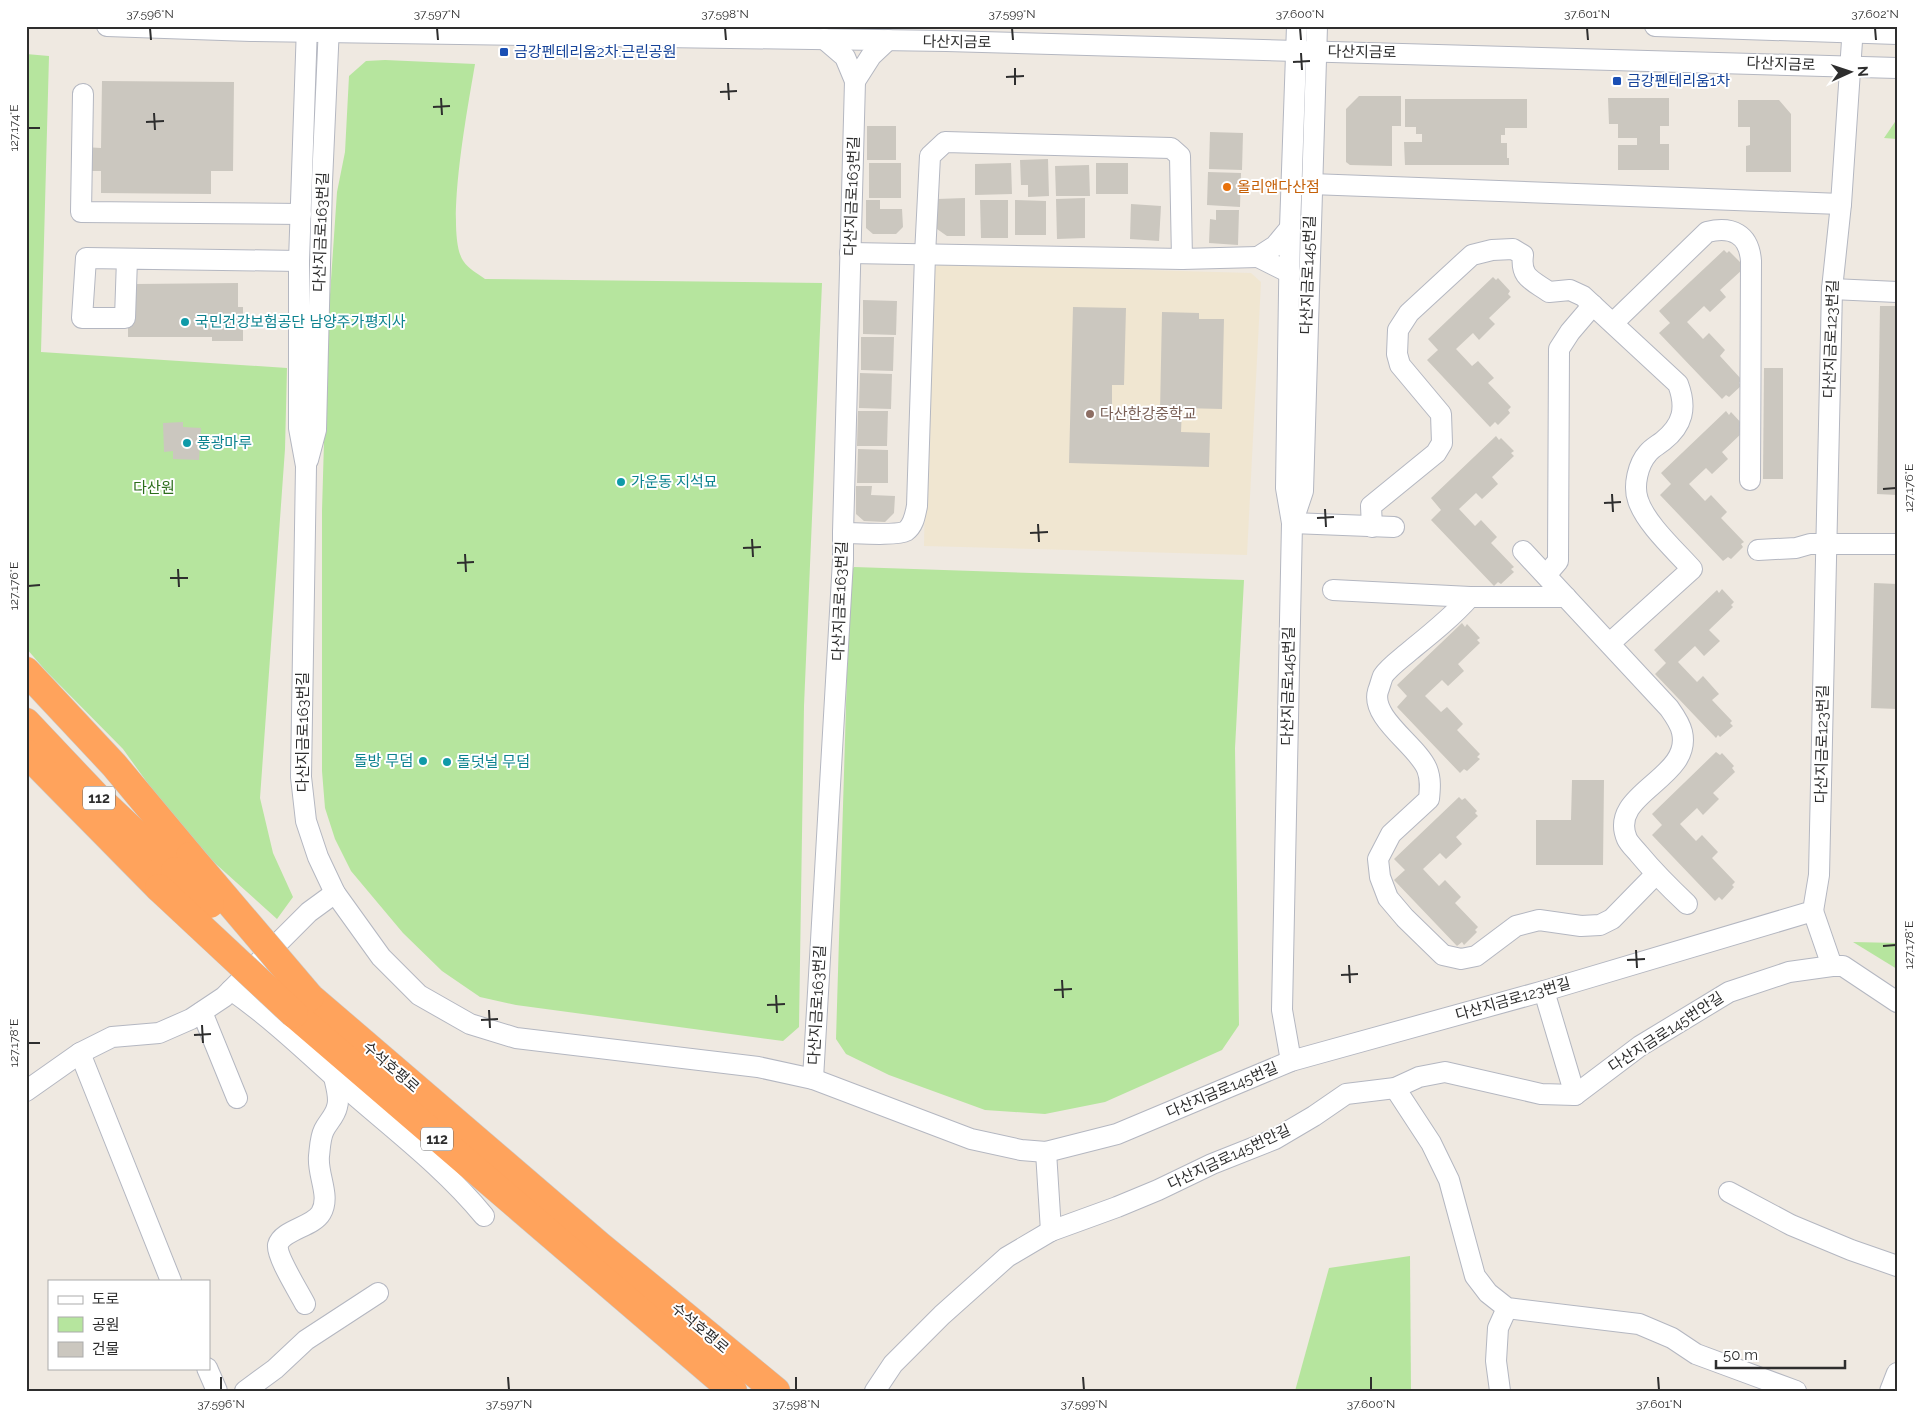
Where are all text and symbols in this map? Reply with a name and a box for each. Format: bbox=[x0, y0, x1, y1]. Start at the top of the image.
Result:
text: 37.596°N bbox=[126, 7, 174, 21]
text: 37.597°N bbox=[414, 7, 460, 21]
text: 37.598°N bbox=[701, 7, 749, 21]
text: 37.599°N bbox=[989, 7, 1035, 21]
text: 37.600°N bbox=[1276, 7, 1324, 21]
text: 37.601°N bbox=[1564, 7, 1610, 21]
text: 37.602°N bbox=[1851, 7, 1899, 21]
street label: 다산지금로 bbox=[922, 32, 992, 52]
street label: 다산지금로 bbox=[1327, 42, 1397, 62]
place label: 금강펜테리움2차.근린공원 bbox=[514, 43, 676, 61]
marker: 금강펜테리움2차.근린공원 bbox=[498, 46, 510, 58]
north arrow bbox=[1826, 48, 1876, 98]
street label: 다산지금로 bbox=[1746, 54, 1816, 74]
text: N bbox=[1855, 66, 1871, 77]
place label: 금강펜테리움1차 bbox=[1627, 72, 1730, 90]
marker: 금강펜테리움1차 bbox=[1611, 75, 1623, 87]
text: 127.174°E bbox=[7, 104, 21, 152]
street label: 다산지금로163번길 bbox=[841, 136, 863, 256]
street label: 다산지금로163번길 bbox=[310, 172, 332, 292]
place label: 올리앤다산점 bbox=[1237, 178, 1320, 196]
marker: 올리앤다산점 bbox=[1221, 181, 1233, 193]
street label: 다산지금로145번길 bbox=[1297, 215, 1319, 335]
street label: 다산지금로123번길 bbox=[1820, 279, 1842, 399]
place label: 국민건강보험공단 남양주가평지사 bbox=[195, 313, 406, 331]
marker: 국민건강보험공단 남양주가평지사 bbox=[179, 316, 191, 328]
place label: 다산한강중학교 bbox=[1100, 405, 1197, 423]
marker: 다산한강중학교 bbox=[1084, 408, 1096, 420]
place label: 풍광마루 bbox=[197, 434, 252, 452]
marker: 풍광마루 bbox=[181, 437, 193, 449]
text: 127.176°E bbox=[1902, 464, 1916, 512]
place label: 가운동 지석묘 bbox=[631, 473, 718, 491]
marker: 가운동 지석묘 bbox=[615, 476, 627, 488]
park label: 다산원 bbox=[133, 479, 175, 497]
street label: 다산지금로163번길 bbox=[829, 541, 851, 661]
text: 127.176°E bbox=[7, 562, 21, 610]
street label: 다산지금로145번길 bbox=[1278, 626, 1298, 746]
street label: 다산지금로163번길 bbox=[294, 672, 312, 792]
street label: 다산지금로123번길 bbox=[1812, 684, 1832, 804]
place label: 돌방 무덤 bbox=[354, 752, 413, 770]
place label: 돌덧널 무덤 bbox=[457, 753, 530, 771]
marker: 돌방 무덤 bbox=[417, 755, 429, 767]
marker: 돌덧널 무덤 bbox=[441, 756, 453, 768]
road number: 112 bbox=[83, 786, 115, 810]
text: 127.178°E bbox=[1902, 921, 1916, 969]
street label: 다산지금로163번길 bbox=[805, 945, 829, 1065]
street label: 다산지금로123번길 bbox=[1453, 974, 1573, 1024]
street label: 다산지금로145번안길 bbox=[1605, 988, 1727, 1076]
text: 127.178°E bbox=[7, 1019, 21, 1067]
street label: 수석호평로 bbox=[359, 1038, 423, 1096]
street label: 다산지금로145번길 bbox=[1164, 1058, 1280, 1122]
street label: 다산지금로145번안길 bbox=[1165, 1121, 1293, 1193]
road number: 112 bbox=[421, 1128, 453, 1150]
legend bbox=[48, 1280, 210, 1370]
text: 도로 bbox=[92, 1290, 120, 1308]
street label: 수석호평로 bbox=[668, 1299, 732, 1357]
text: 공원 bbox=[92, 1316, 120, 1334]
scale bar bbox=[1716, 1337, 1844, 1369]
text: 건물 bbox=[92, 1340, 120, 1358]
text: 50 m bbox=[1723, 1346, 1758, 1364]
text: 37.596°N bbox=[197, 1397, 245, 1411]
text: 37.597°N bbox=[486, 1397, 532, 1411]
text: 37.598°N bbox=[772, 1397, 820, 1411]
text: 37.599°N bbox=[1061, 1397, 1107, 1411]
text: 37.600°N bbox=[1347, 1397, 1395, 1411]
text: 37.601°N bbox=[1636, 1397, 1682, 1411]

